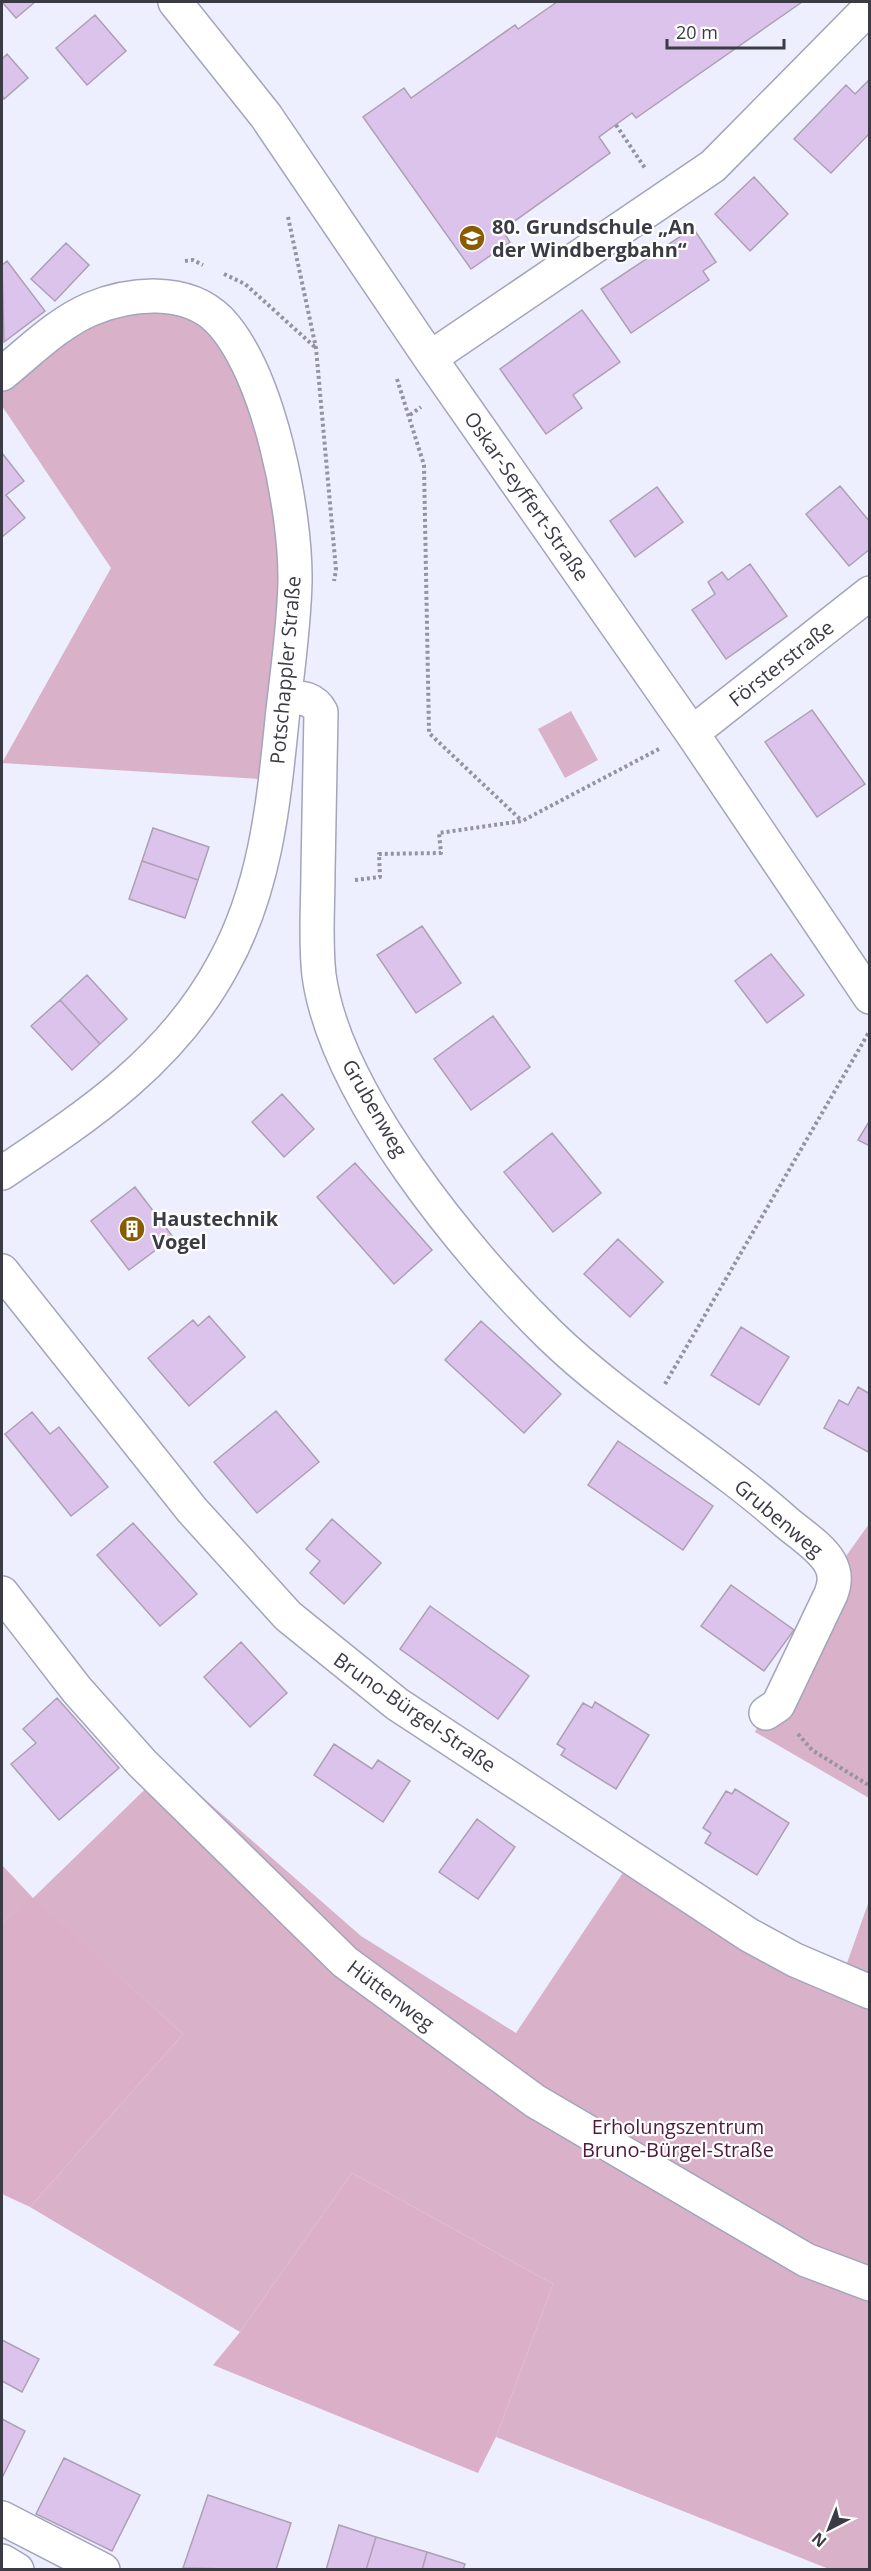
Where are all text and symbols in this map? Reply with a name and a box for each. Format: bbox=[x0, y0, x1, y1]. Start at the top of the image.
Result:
scale bar bbox=[667, 12, 784, 50]
text: 20 m bbox=[676, 20, 718, 44]
place label: 80. Grundschule „An der Windbergbahn“ bbox=[492, 213, 695, 263]
school or university icon: 80. Grundschule „An der Windbergbahn“ bbox=[457, 223, 487, 253]
street label: Oskar-Seyffert-Straße bbox=[458, 406, 596, 586]
street label: Potschappler Straße bbox=[263, 575, 307, 765]
street label: Försterstraße bbox=[723, 614, 839, 712]
street label: Grubenweg bbox=[336, 1054, 414, 1162]
place label: Haustechnik Vogel bbox=[152, 1205, 279, 1255]
building icon: Haustechnik Vogel bbox=[117, 1214, 147, 1244]
street label: Grubenweg bbox=[729, 1473, 829, 1563]
street label: Bruno-Bürgel-Straße bbox=[329, 1646, 501, 1778]
street label: Hüttenweg bbox=[342, 1953, 440, 2037]
park label: Erholungszentrum Bruno-Bürgel-Straße bbox=[582, 2113, 774, 2163]
north arrow bbox=[799, 2499, 859, 2559]
text: N bbox=[807, 2528, 831, 2553]

